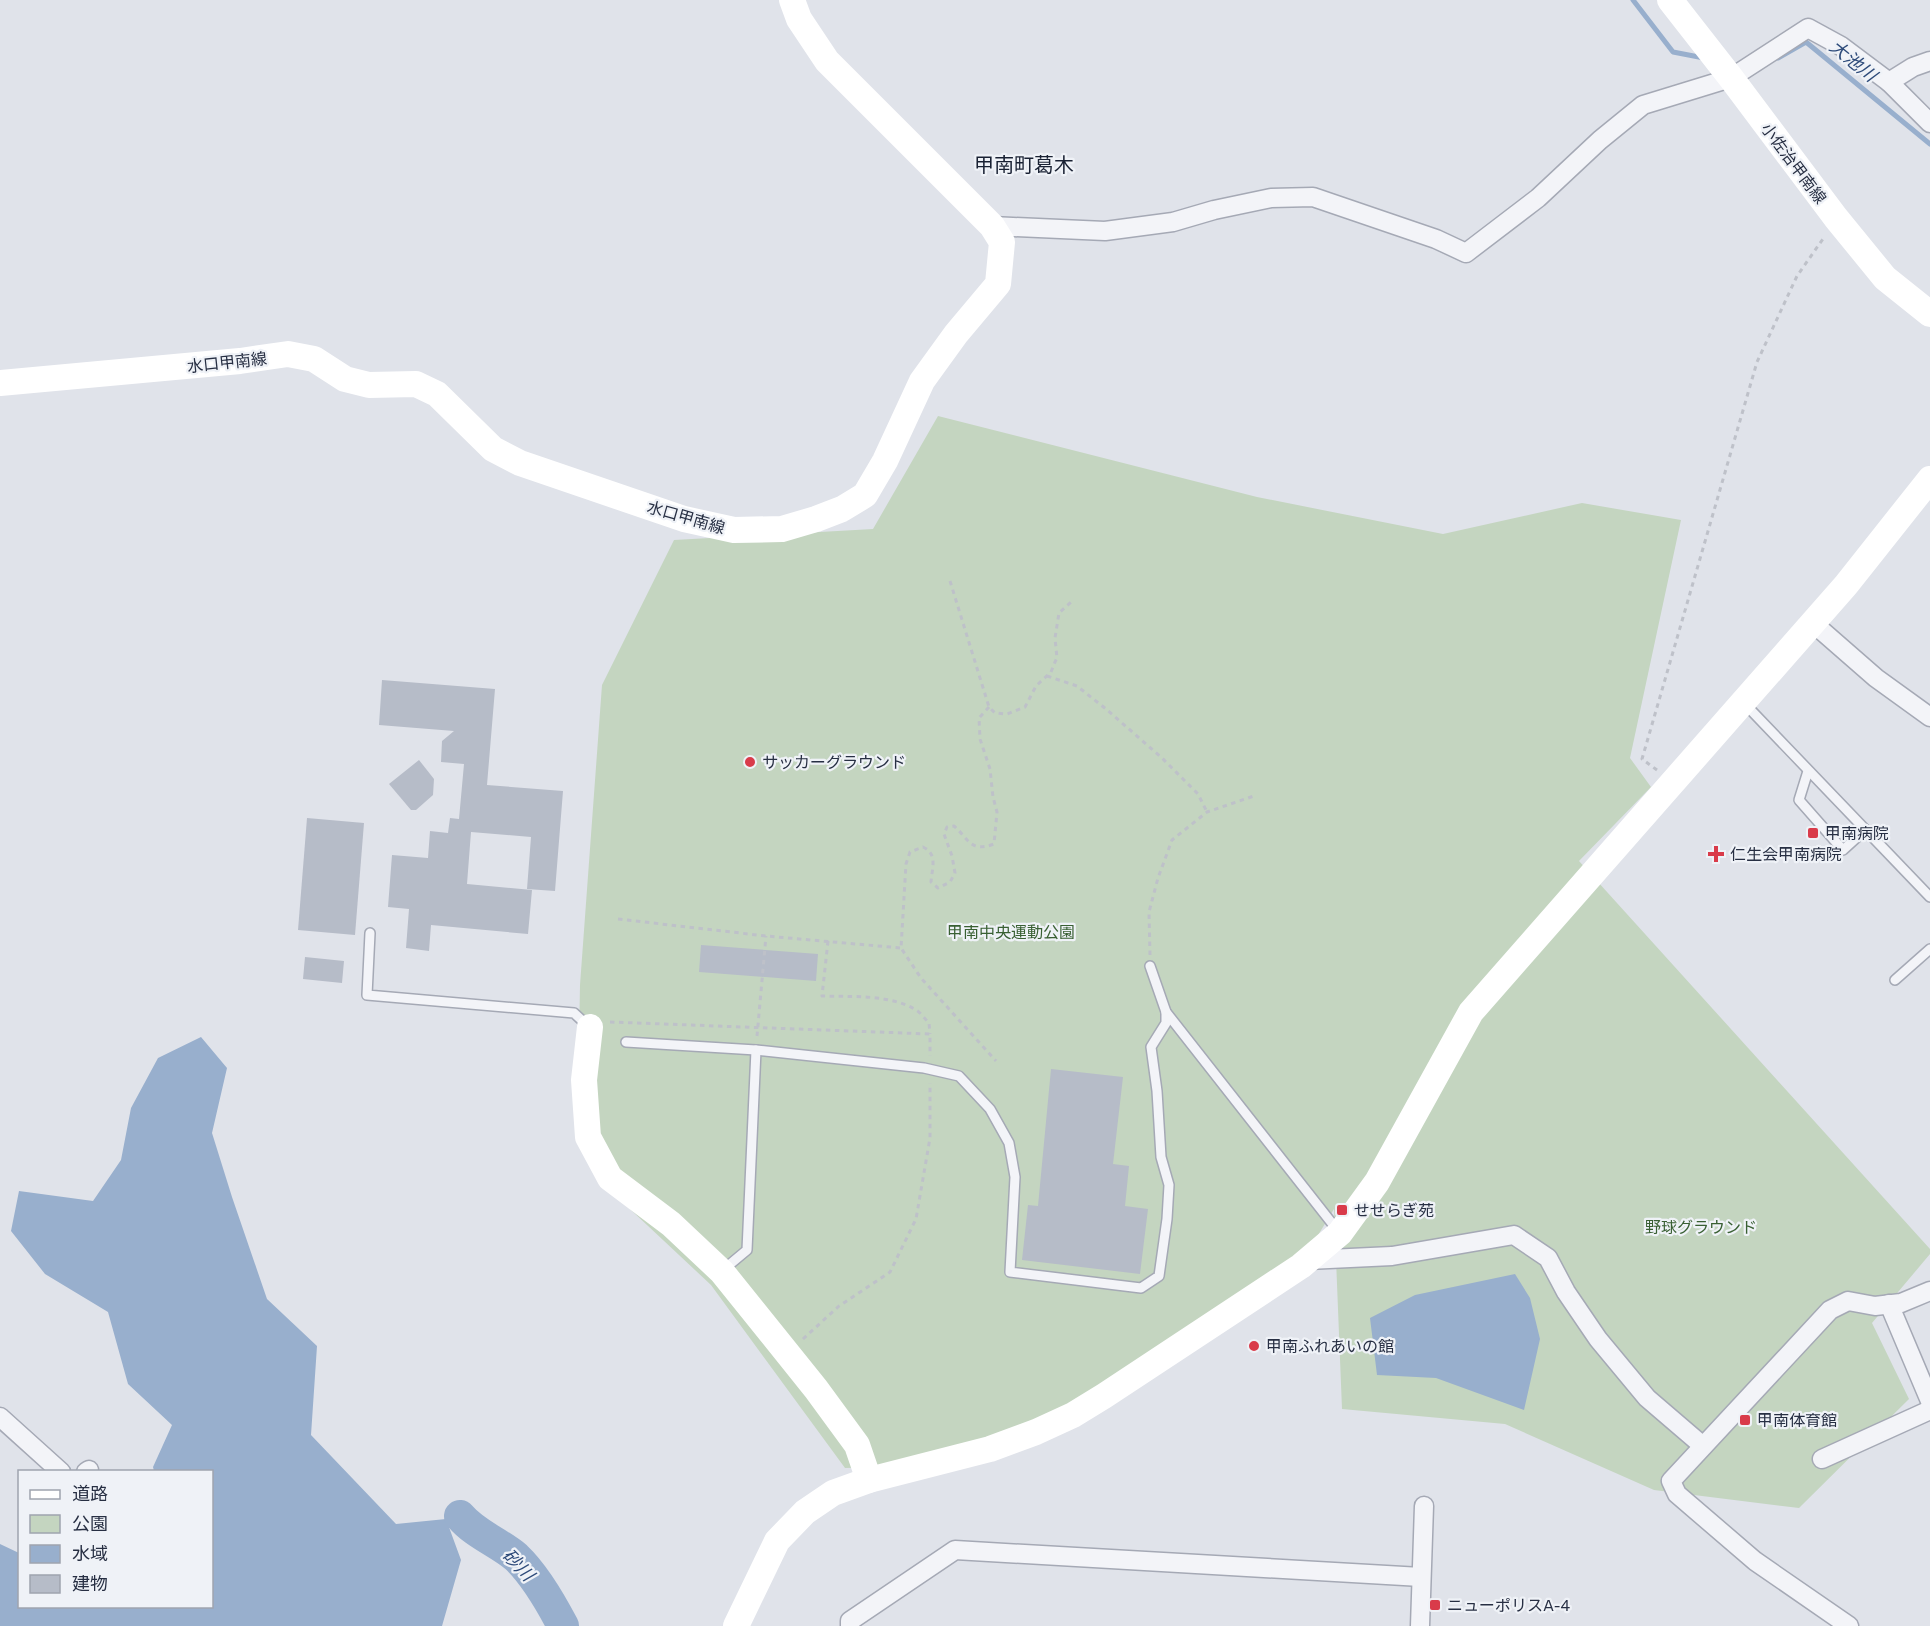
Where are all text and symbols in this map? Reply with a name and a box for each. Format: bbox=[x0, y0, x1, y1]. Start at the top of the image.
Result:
water label: 大池川 bbox=[1826, 35, 1883, 87]
street label: 小佐治甲南線 bbox=[1758, 119, 1831, 207]
district label: 甲南町葛木 bbox=[974, 152, 1074, 176]
street label: 水口甲南線 bbox=[186, 348, 268, 375]
street label: 水口甲南線 bbox=[645, 496, 727, 537]
place label: サッカーグラウンド bbox=[762, 752, 906, 771]
marker: サッカーグラウンド bbox=[743, 755, 757, 769]
place label: 甲南病院 bbox=[1825, 823, 1889, 842]
marker: 甲南病院 bbox=[1806, 826, 1820, 840]
place label: 仁生会甲南病院 bbox=[1730, 844, 1842, 863]
marker: 仁生会甲南病院 bbox=[1707, 845, 1725, 863]
park label: 甲南中央運動公園 bbox=[947, 922, 1075, 941]
place label: せせらぎ苑 bbox=[1354, 1200, 1434, 1219]
marker: せせらぎ苑 bbox=[1335, 1203, 1349, 1217]
park label: 野球グラウンド bbox=[1645, 1217, 1757, 1236]
place label: 甲南ふれあいの館 bbox=[1266, 1336, 1394, 1355]
marker: 甲南ふれあいの館 bbox=[1247, 1339, 1261, 1353]
place label: 甲南体育館 bbox=[1757, 1410, 1837, 1429]
marker: 甲南体育館 bbox=[1738, 1413, 1752, 1427]
legend bbox=[18, 1470, 213, 1608]
text: 道路 bbox=[72, 1482, 108, 1504]
text: 公園 bbox=[72, 1512, 108, 1534]
text: 水域 bbox=[72, 1542, 108, 1564]
water label: 砂川 bbox=[498, 1544, 541, 1586]
text: 建物 bbox=[72, 1572, 108, 1594]
place label: ニューポリスA-4 bbox=[1447, 1595, 1570, 1614]
marker: ニューポリスA-4 bbox=[1428, 1598, 1442, 1612]

